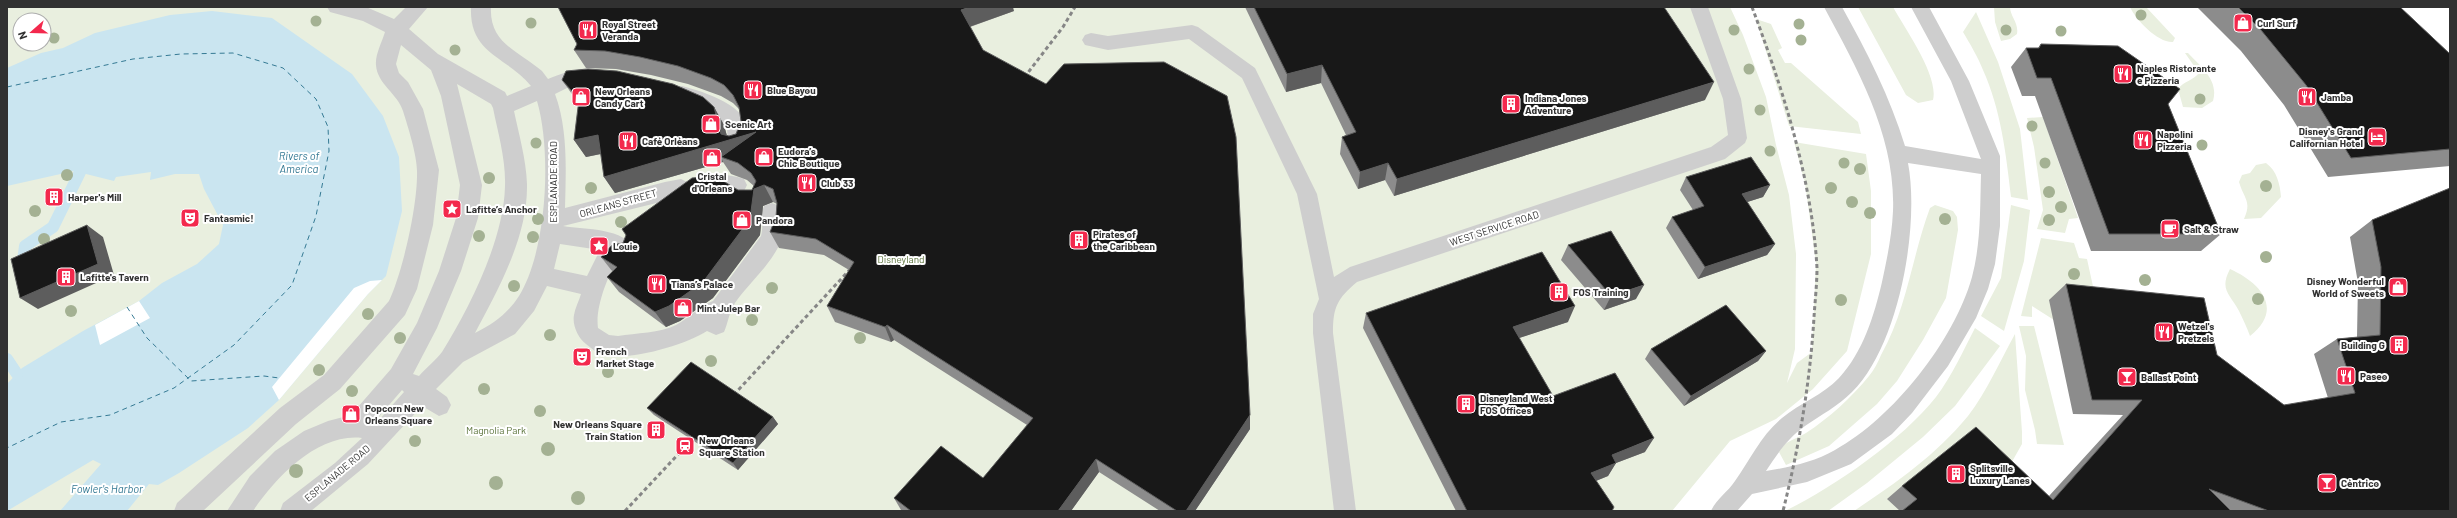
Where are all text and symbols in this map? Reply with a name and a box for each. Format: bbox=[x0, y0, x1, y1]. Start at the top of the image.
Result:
north arrow bbox=[12, 12, 52, 52]
shop icon: Curl Surf bbox=[2232, 12, 2254, 34]
place label: Curl Surf bbox=[2257, 17, 2296, 29]
place label: Royal Street Veranda bbox=[602, 18, 656, 42]
restaurant icon: Royal Street Veranda bbox=[577, 19, 599, 41]
text: N bbox=[15, 30, 29, 41]
place label: Naples Ristorante e Pizzeria bbox=[2137, 62, 2217, 86]
restaurant icon: Naples Ristorante e Pizzeria bbox=[2112, 63, 2134, 85]
restaurant icon: Blue Bayou bbox=[742, 79, 764, 101]
place label: Blue Bayou bbox=[767, 84, 816, 96]
place label: New Orleans Candy Cart bbox=[595, 85, 650, 109]
shop icon: New Orleans Candy Cart bbox=[570, 86, 592, 108]
restaurant icon: Jamba bbox=[2296, 86, 2318, 108]
place label: Jamba bbox=[2321, 91, 2351, 103]
place label: Indiana Jones Adventure bbox=[1525, 92, 1587, 116]
building icon: Indiana Jones Adventure bbox=[1500, 93, 1522, 115]
shop icon: Scenic Art bbox=[700, 113, 722, 135]
place label: Scenic Art bbox=[725, 118, 772, 130]
place label: Disney's Grand Californian Hotel bbox=[2290, 125, 2363, 149]
hotel icon: Disney's Grand Californian Hotel bbox=[2366, 126, 2388, 148]
place label: Napolini Pizzeria bbox=[2157, 128, 2194, 152]
restaurant icon: Napolini Pizzeria bbox=[2132, 129, 2154, 151]
restaurant icon: Café Orléans bbox=[617, 130, 639, 152]
place label: Café Orléans bbox=[642, 135, 698, 147]
street label: ESPLANADE ROAD bbox=[547, 141, 559, 223]
place label: Eudora’s Chic Boutique bbox=[778, 145, 840, 169]
shop icon: Eudora’s Chic Boutique bbox=[753, 146, 775, 168]
shop icon: Cristal d'Orleans bbox=[701, 147, 723, 169]
water label: Rivers of America bbox=[279, 149, 320, 175]
place label: Cristal d'Orleans bbox=[692, 170, 733, 194]
restaurant icon: Club 33 bbox=[796, 172, 818, 194]
place label: Club 33 bbox=[821, 177, 853, 189]
building icon: Harper's Mill bbox=[43, 186, 65, 208]
street label: ORLEANS STREET bbox=[578, 186, 658, 220]
place label: Harper's Mill bbox=[68, 191, 122, 203]
place icon: Lafitte’s Anchor bbox=[441, 198, 463, 220]
place label: Lafitte’s Anchor bbox=[466, 203, 537, 215]
theatre icon: Fantasmic! bbox=[179, 207, 201, 229]
street label: WEST SERVICE ROAD bbox=[1448, 208, 1540, 248]
shop icon: Pandora bbox=[731, 209, 753, 231]
place label: Fantasmic! bbox=[204, 212, 254, 224]
place label: Pandora bbox=[756, 214, 793, 226]
cafe icon: Salt & Straw bbox=[2159, 218, 2181, 240]
place label: Salt & Straw bbox=[2184, 223, 2239, 235]
place label: Pirates of the Caribbean bbox=[1093, 228, 1155, 252]
building icon: Pirates of the Caribbean bbox=[1068, 229, 1090, 251]
place icon: Louie bbox=[588, 235, 610, 257]
place label: Louie bbox=[613, 240, 638, 252]
park label: Disneyland bbox=[878, 253, 924, 265]
building icon: Lafitte's Tavern bbox=[55, 266, 77, 288]
place label: Lafitte's Tavern bbox=[80, 271, 149, 283]
restaurant icon: Tiana’s Palace bbox=[646, 273, 668, 295]
place label: Disney Wonderful World of Sweets bbox=[2307, 275, 2384, 299]
shop icon: Disney Wonderful World of Sweets bbox=[2387, 276, 2409, 298]
place label: Tiana’s Palace bbox=[671, 278, 734, 290]
building icon: FOS Training bbox=[1548, 281, 1570, 303]
place label: FOS Training bbox=[1573, 286, 1629, 298]
shop icon: Mint Julep Bar bbox=[672, 297, 694, 319]
place label: Mint Julep Bar bbox=[697, 302, 760, 314]
place label: Wetzel's Pretzels bbox=[2178, 320, 2214, 344]
restaurant icon: Wetzel's Pretzels bbox=[2153, 321, 2175, 343]
building icon: Building G bbox=[2388, 334, 2410, 356]
place label: Building G bbox=[2341, 339, 2385, 351]
place label: French Market Stage bbox=[596, 345, 655, 369]
theatre icon: French Market Stage bbox=[571, 346, 593, 368]
restaurant icon: Paseo bbox=[2335, 365, 2357, 387]
bar icon: Ballast Point bbox=[2116, 366, 2138, 388]
place label: Paseo bbox=[2360, 370, 2388, 382]
place label: Ballast Point bbox=[2141, 371, 2197, 383]
place label: Disneyland West FOS Offices bbox=[1480, 392, 1553, 416]
building icon: Disneyland West FOS Offices bbox=[1455, 393, 1477, 415]
place label: Popcorn New Orleans Square bbox=[365, 402, 433, 426]
shop icon: Popcorn New Orleans Square bbox=[340, 403, 362, 425]
place label: New Orleans Square Train Station bbox=[553, 418, 643, 442]
building icon: New Orleans Square Train Station bbox=[645, 419, 667, 441]
park label: Magnolia Park bbox=[466, 424, 526, 436]
place label: New Orleans Square Station bbox=[699, 434, 765, 458]
station icon: New Orleans Square Station bbox=[674, 435, 696, 457]
street label: ESPLANADE ROAD bbox=[302, 442, 372, 504]
place label: Splitsville Luxury Lanes bbox=[1970, 462, 2030, 486]
building icon: Splitsville Luxury Lanes bbox=[1945, 463, 1967, 485]
bar icon: Céntrico bbox=[2316, 472, 2338, 494]
place label: Céntrico bbox=[2341, 477, 2379, 489]
water label: Fowler's Harbor bbox=[71, 482, 144, 495]

